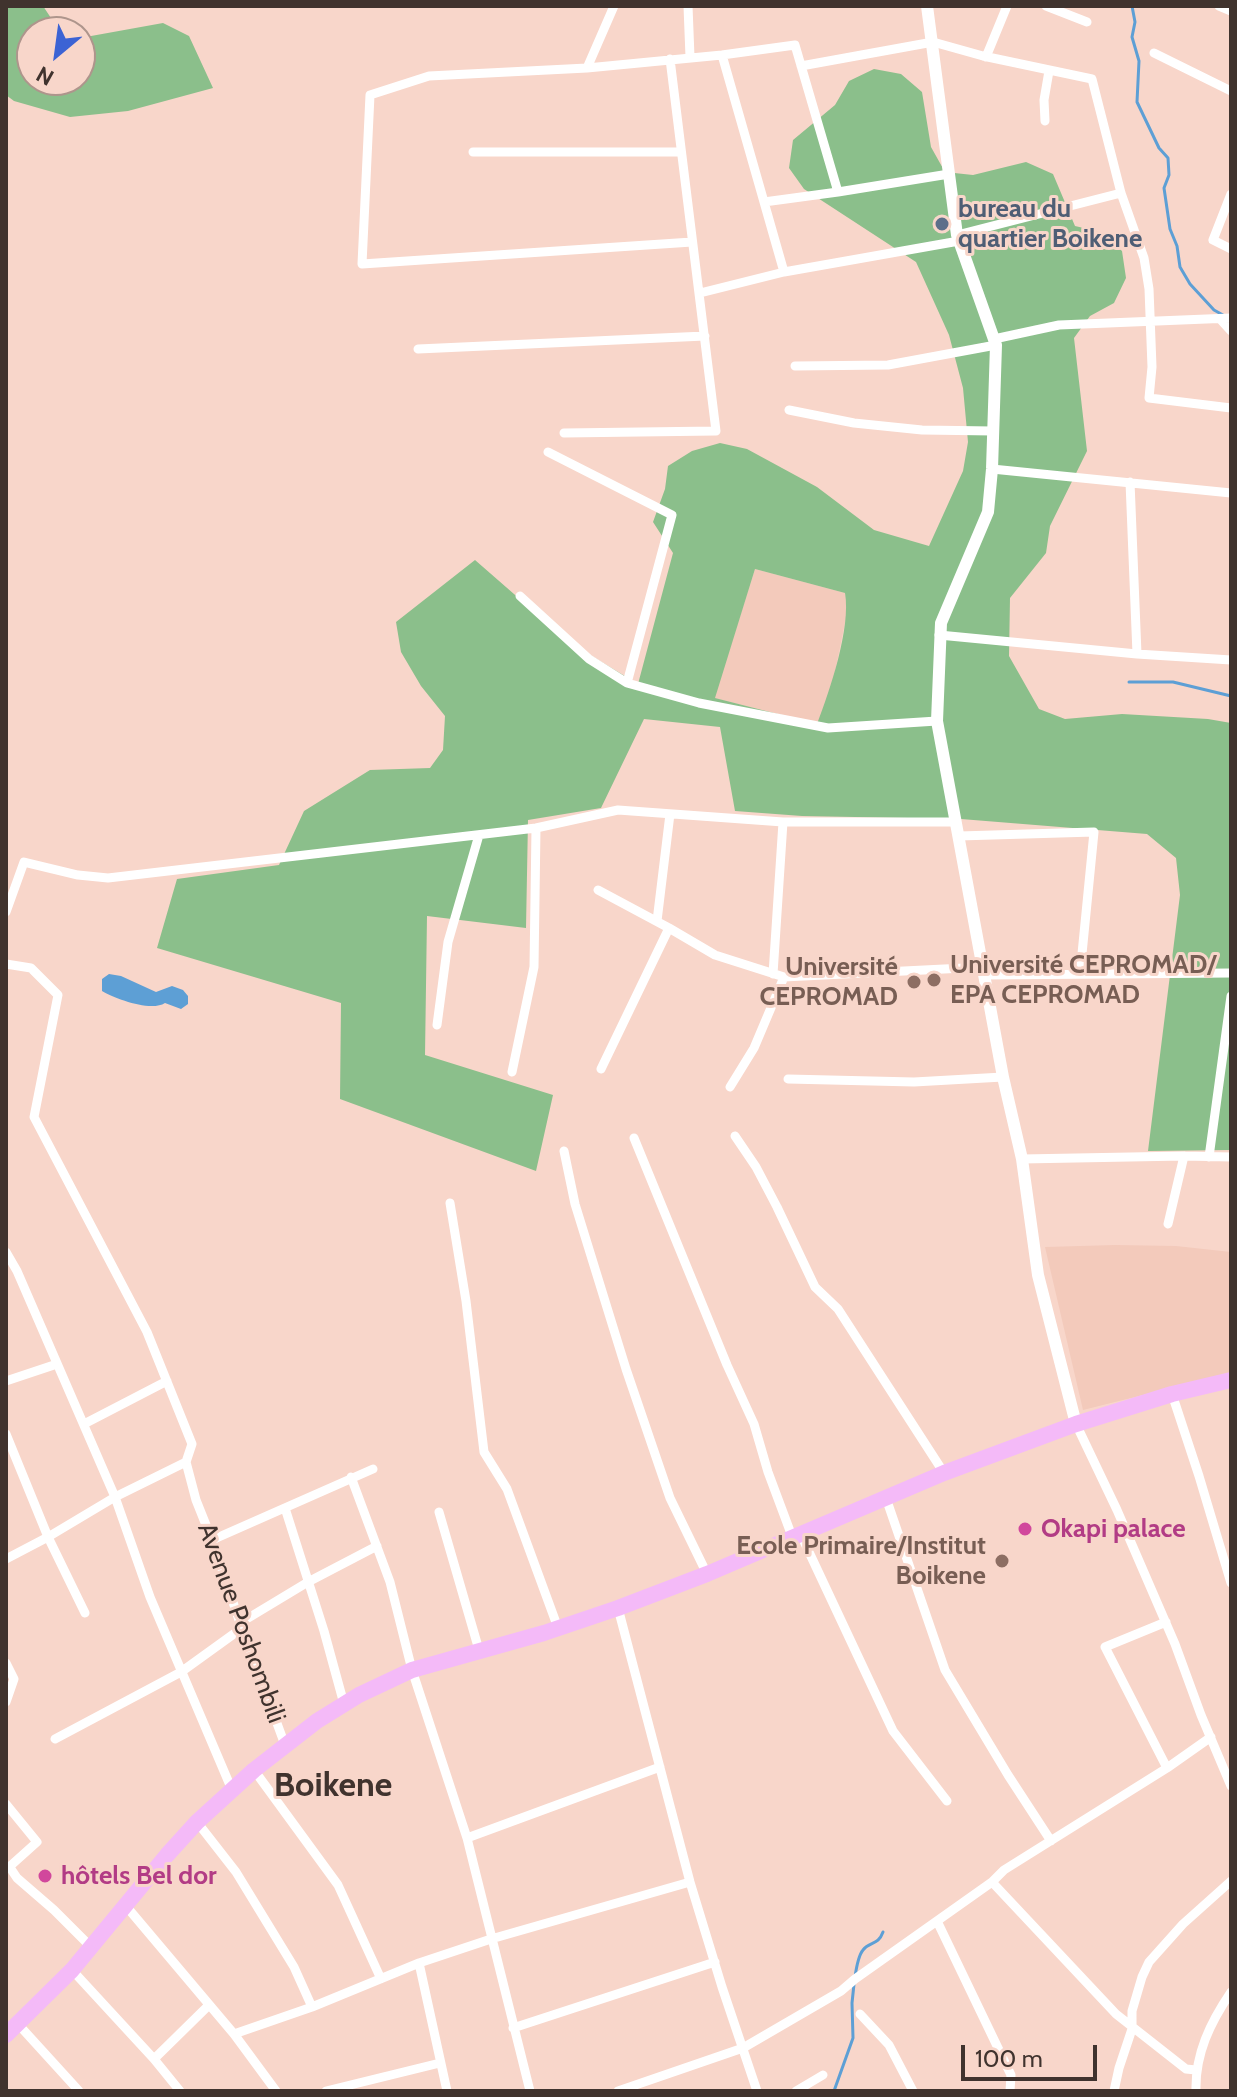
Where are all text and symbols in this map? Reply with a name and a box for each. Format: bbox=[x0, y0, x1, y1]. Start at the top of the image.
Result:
north arrow bbox=[16, 16, 96, 96]
text: N bbox=[32, 60, 58, 91]
place label: bureau du quartier Boikene bbox=[958, 193, 1142, 254]
marker: bureau du quartier Boikene bbox=[933, 215, 951, 233]
place label: Université CEPROMAD/ EPA CEPROMAD bbox=[950, 949, 1216, 1010]
place label: Université CEPROMAD bbox=[759, 951, 898, 1012]
marker: Université CEPROMAD/ EPA CEPROMAD bbox=[925, 971, 943, 989]
marker: Université CEPROMAD bbox=[905, 973, 923, 991]
place label: Okapi palace bbox=[1041, 1513, 1186, 1545]
street label: Avenue Poshombili bbox=[190, 1519, 292, 1727]
marker: Okapi palace bbox=[1016, 1520, 1034, 1538]
place label: Ecole Primaire/Institut Boikene bbox=[736, 1530, 986, 1592]
marker: Ecole Primaire/Institut Boikene bbox=[993, 1552, 1011, 1570]
district label: Boikene bbox=[274, 1766, 392, 1806]
place label: hôtels Bel dor bbox=[61, 1860, 217, 1892]
marker: hôtels Bel dor bbox=[36, 1867, 54, 1885]
scale bar bbox=[965, 2029, 1101, 2079]
text: 100 m bbox=[975, 2044, 1043, 2073]

